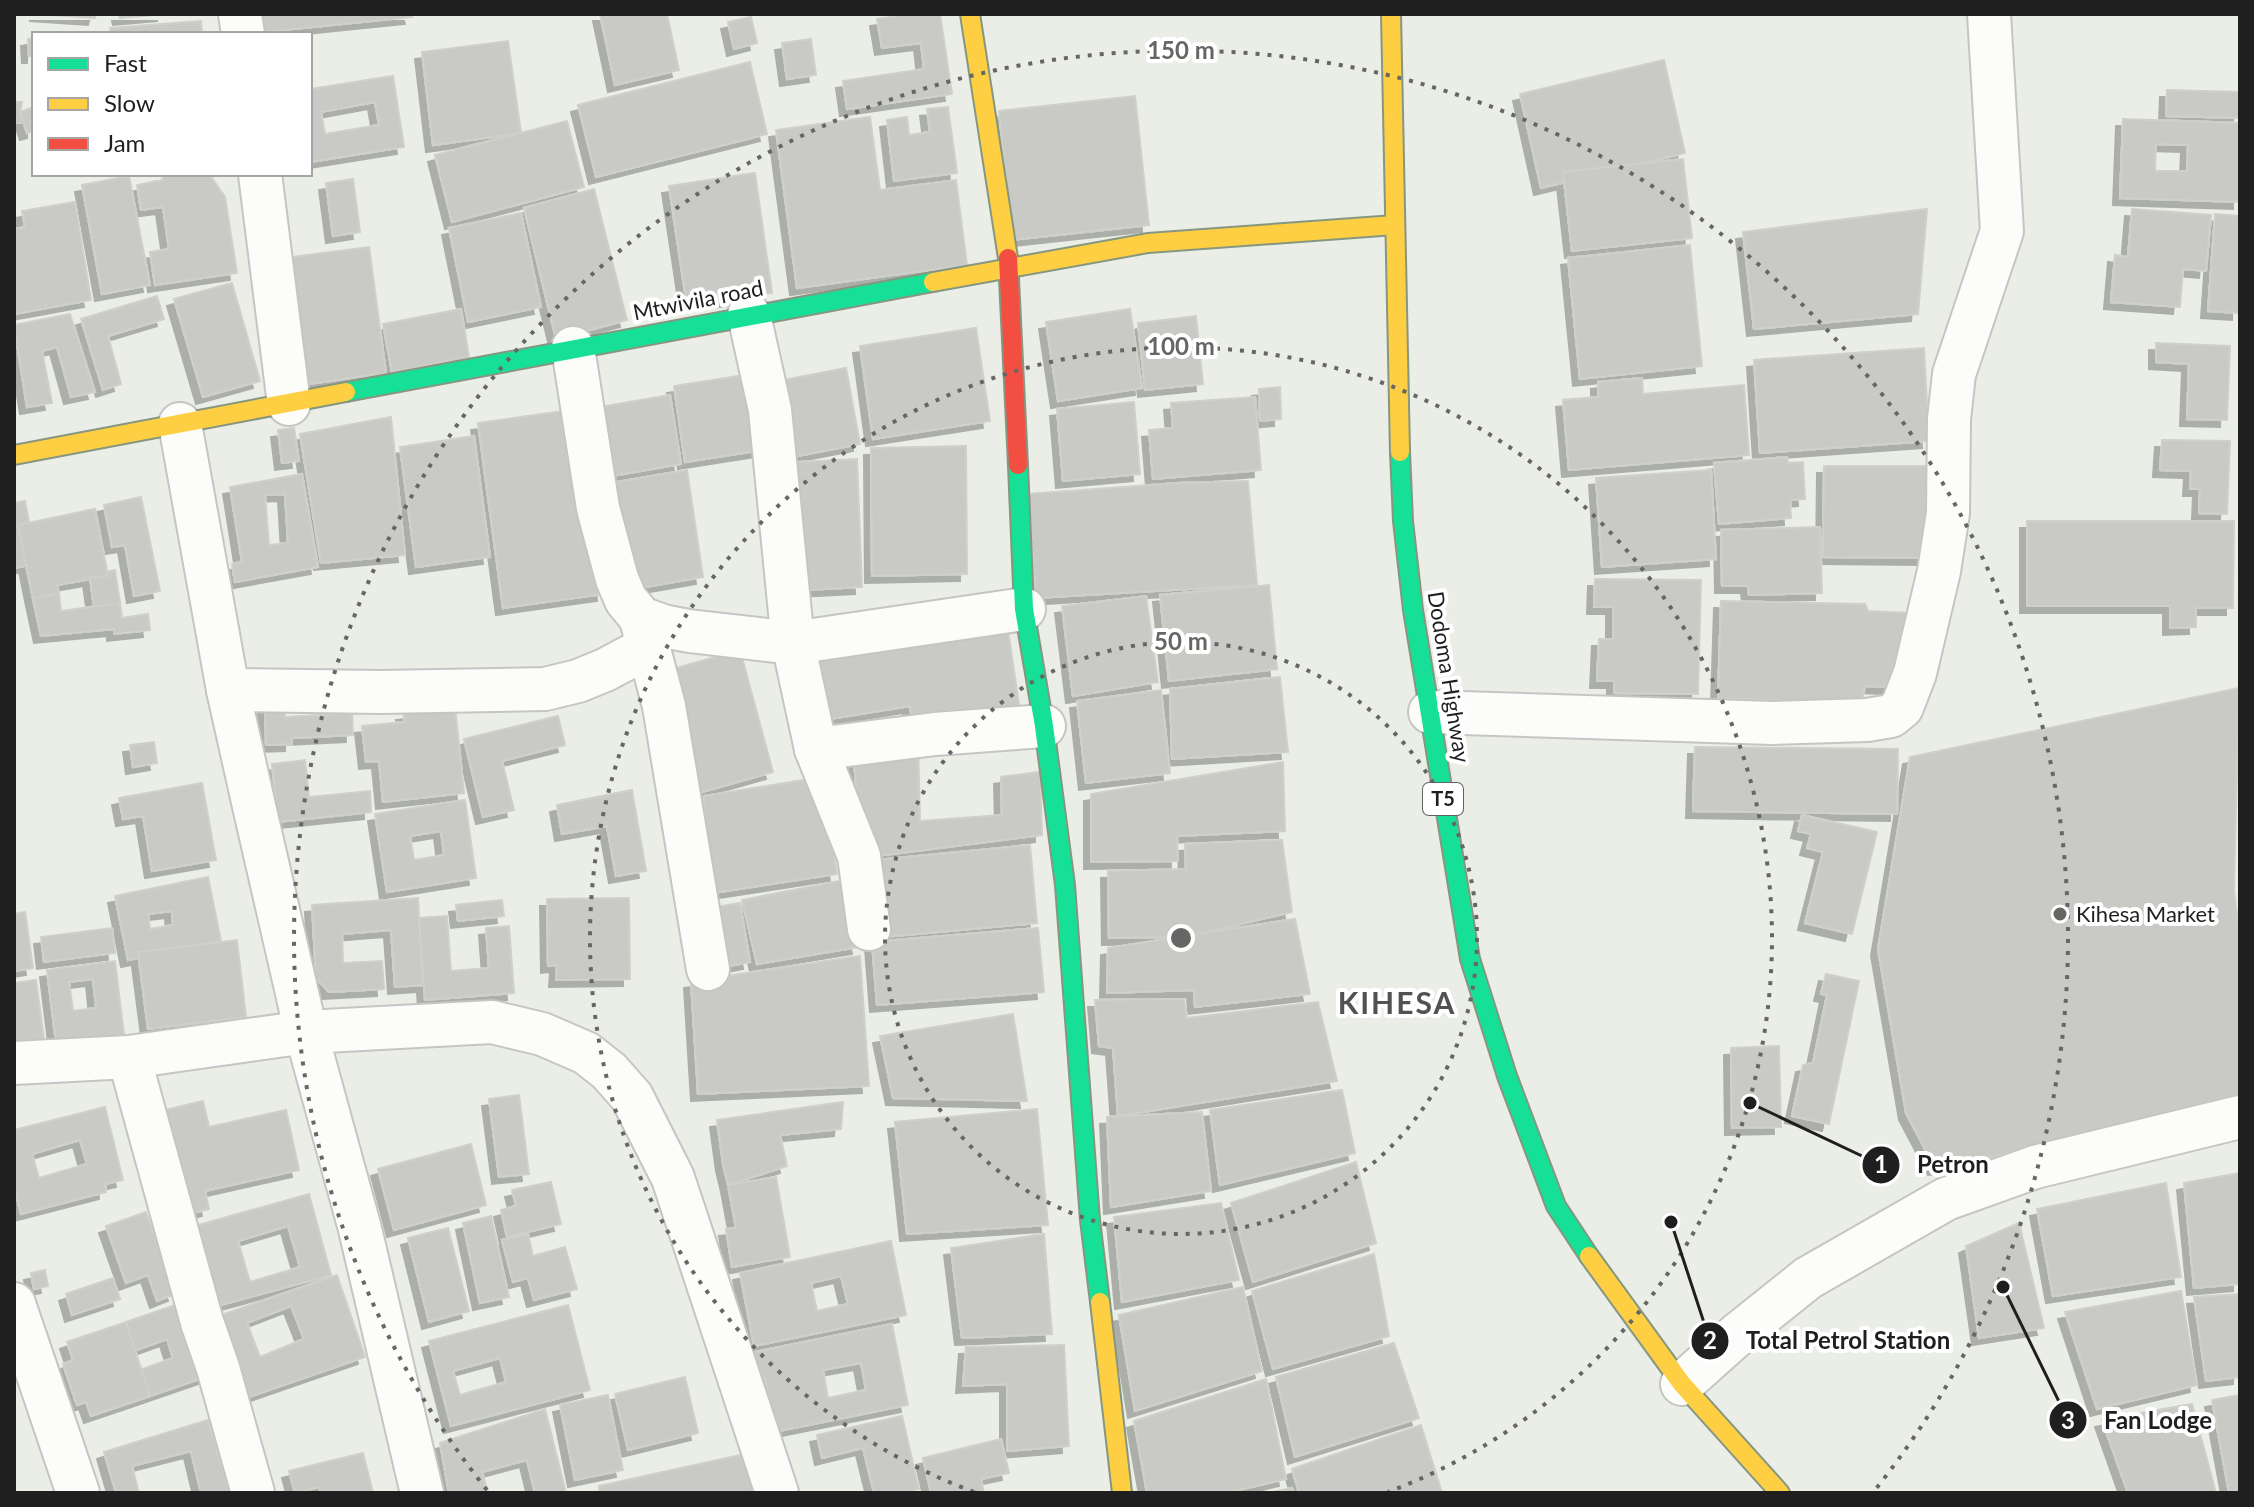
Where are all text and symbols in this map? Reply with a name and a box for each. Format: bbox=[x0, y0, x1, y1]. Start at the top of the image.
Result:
legend bbox=[32, 32, 312, 176]
text: 150 m bbox=[1147, 35, 1215, 64]
text: Fast bbox=[104, 48, 147, 77]
text: Slow bbox=[104, 88, 155, 117]
text: Jam bbox=[104, 128, 145, 157]
street label: Mtwivila road bbox=[630, 274, 765, 325]
text: 100 m bbox=[1147, 331, 1215, 360]
street label: Dodoma Highway bbox=[1423, 589, 1476, 765]
text: 50 m bbox=[1154, 626, 1208, 655]
road number: T5 bbox=[1423, 783, 1463, 815]
place label: Kihesa Market bbox=[2076, 900, 2215, 927]
marker: Kihesa Market bbox=[2051, 905, 2069, 923]
centre of rings bbox=[1167, 924, 1195, 952]
district label: KIHESA bbox=[1338, 984, 1456, 1020]
callout: Petron bbox=[1861, 1141, 2005, 1189]
text: 1 bbox=[1874, 1149, 1888, 1178]
text: Petron bbox=[1917, 1149, 1989, 1178]
callout: Total Petrol Station bbox=[1690, 1317, 1966, 1365]
text: 2 bbox=[1703, 1325, 1717, 1354]
text: Total Petrol Station bbox=[1746, 1325, 1950, 1354]
callout: Fan Lodge bbox=[2048, 1396, 2228, 1444]
text: 3 bbox=[2061, 1405, 2075, 1434]
text: Fan Lodge bbox=[2104, 1405, 2212, 1434]

